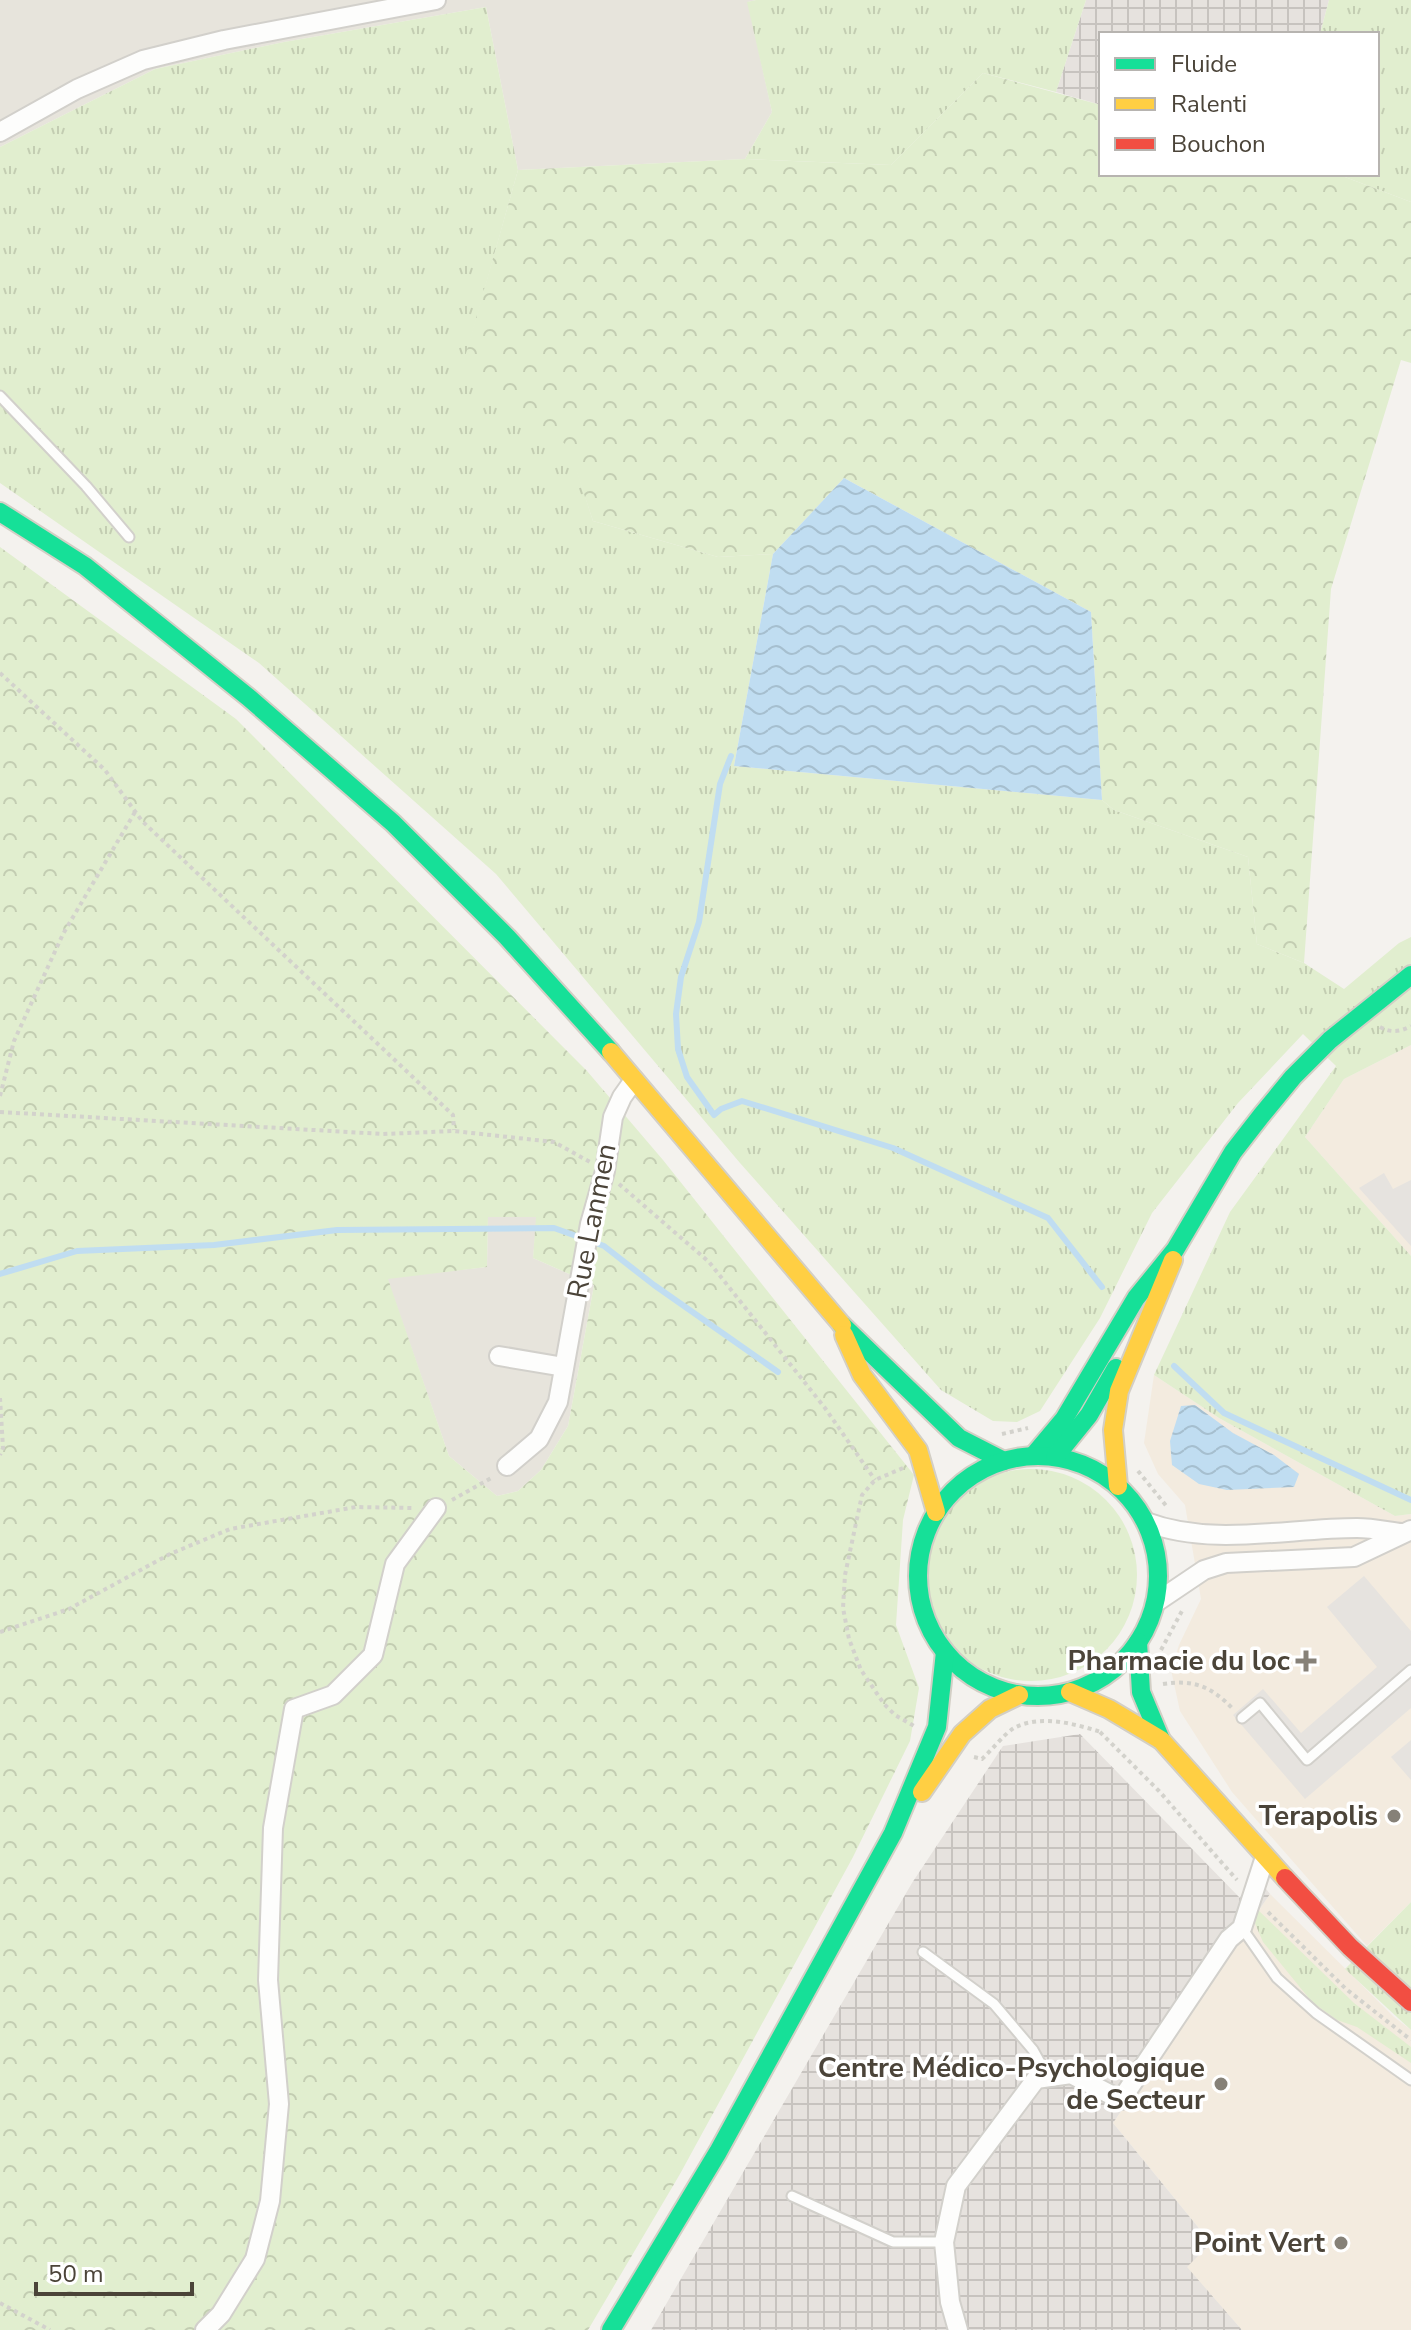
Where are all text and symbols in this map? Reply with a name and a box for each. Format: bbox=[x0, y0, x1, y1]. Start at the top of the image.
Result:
legend bbox=[1099, 32, 1379, 176]
text: Fluide bbox=[1171, 48, 1237, 80]
text: Ralenti bbox=[1171, 88, 1247, 120]
text: Bouchon bbox=[1171, 128, 1266, 160]
street label: Rue Lanmen bbox=[558, 1140, 626, 1302]
place label: Pharmacie du loc bbox=[1067, 1642, 1290, 1680]
marker: Pharmacie du loc bbox=[1297, 1652, 1315, 1670]
place label: Terapolis bbox=[1259, 1797, 1378, 1835]
marker: Terapolis bbox=[1385, 1807, 1403, 1825]
place label: Centre Médico-Psychologique de Secteur bbox=[818, 2049, 1205, 2119]
marker: Centre Médico-Psychologique de Secteur bbox=[1212, 2075, 1230, 2093]
place label: Point Vert bbox=[1194, 2224, 1325, 2262]
marker: Point Vert bbox=[1332, 2234, 1350, 2252]
scale bar bbox=[36, 2246, 192, 2296]
text: 50 m bbox=[48, 2258, 104, 2290]

